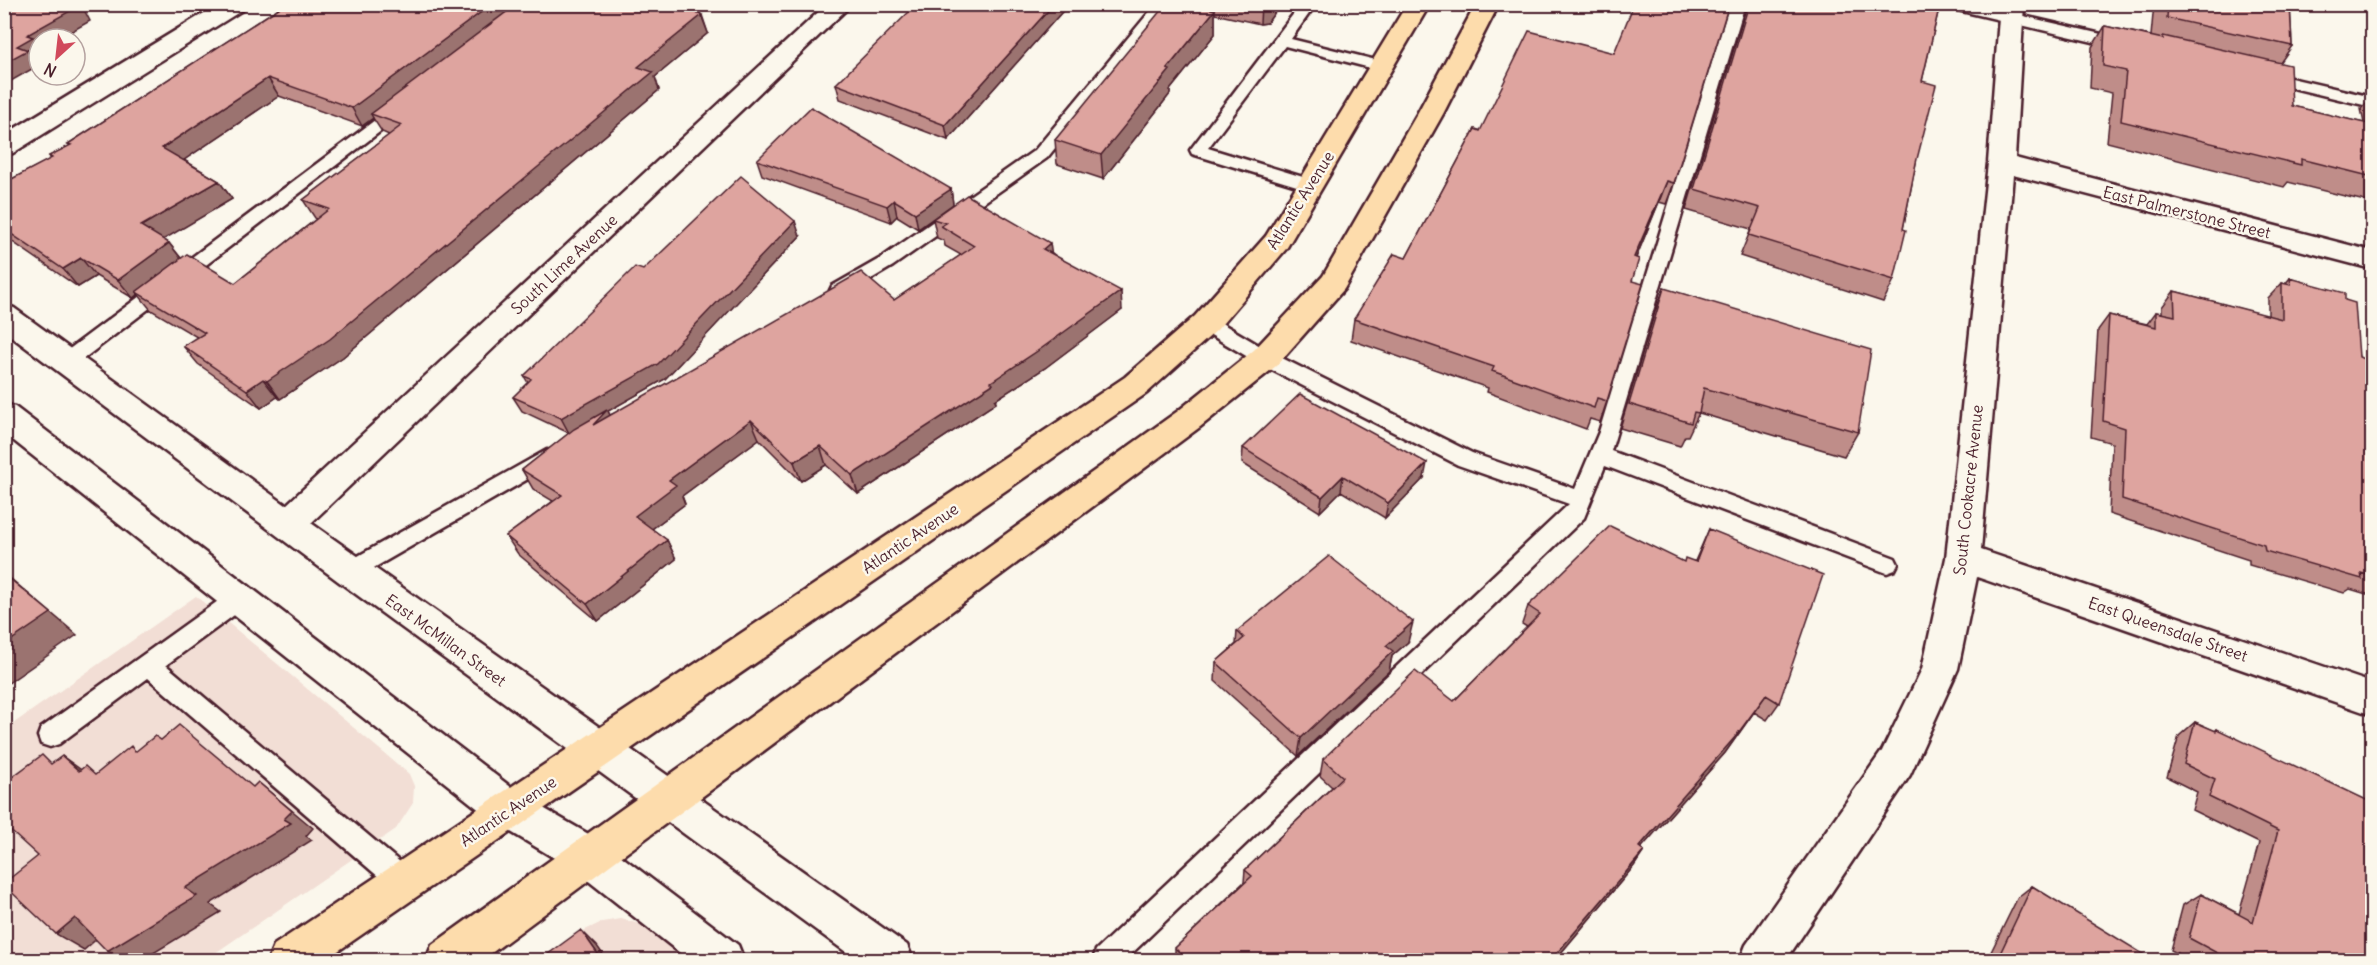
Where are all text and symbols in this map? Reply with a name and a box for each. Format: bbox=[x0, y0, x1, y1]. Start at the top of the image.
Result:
north arrow bbox=[27, 27, 87, 87]
text: N bbox=[41, 59, 60, 82]
street label: Atlantic Avenue bbox=[1262, 147, 1338, 253]
street label: East Palmerstone Street bbox=[2101, 181, 2273, 243]
street label: South Lime Avenue bbox=[507, 210, 621, 318]
street label: South Cookacre Avenue bbox=[1949, 404, 1987, 576]
street label: Atlantic Avenue bbox=[858, 498, 962, 578]
street label: East McMillan Street bbox=[382, 589, 511, 691]
street label: East Queensdale Street bbox=[2086, 592, 2251, 666]
street label: Atlantic Avenue bbox=[456, 771, 560, 851]

